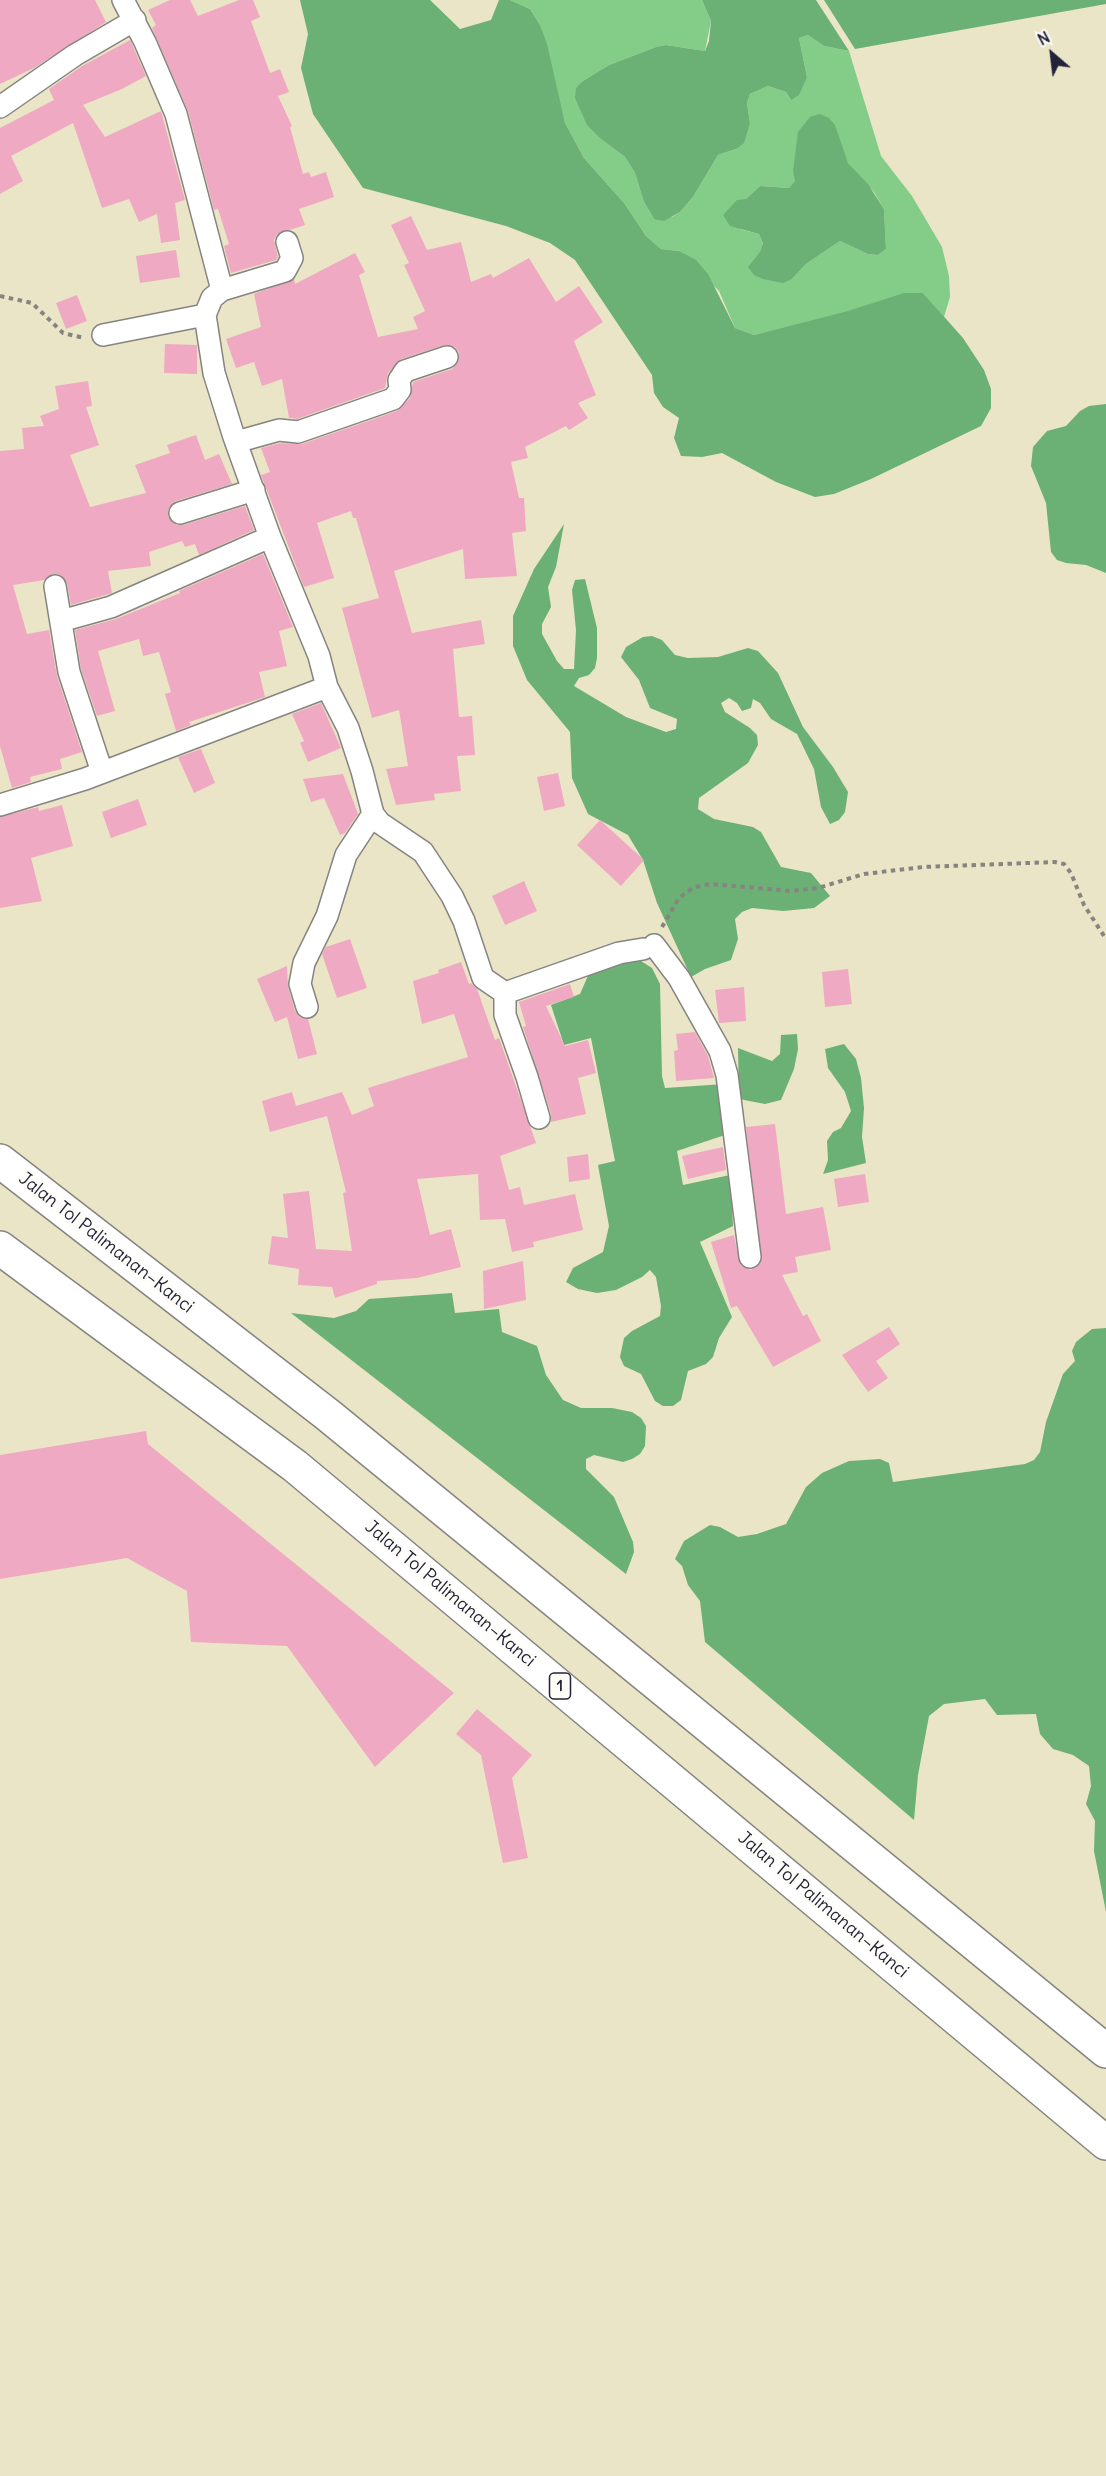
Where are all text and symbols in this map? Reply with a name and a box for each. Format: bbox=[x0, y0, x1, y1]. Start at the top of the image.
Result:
north arrow bbox=[1022, 24, 1082, 84]
text: N bbox=[1034, 27, 1053, 50]
street label: Jalan Tol Palimanan–Kanci bbox=[14, 1168, 198, 1318]
street label: Jalan Tol Palimanan–Kanci bbox=[360, 1516, 540, 1672]
road number: 1 bbox=[550, 1673, 570, 1699]
street label: Jalan Tol Palimanan–Kanci bbox=[733, 1827, 913, 1983]

